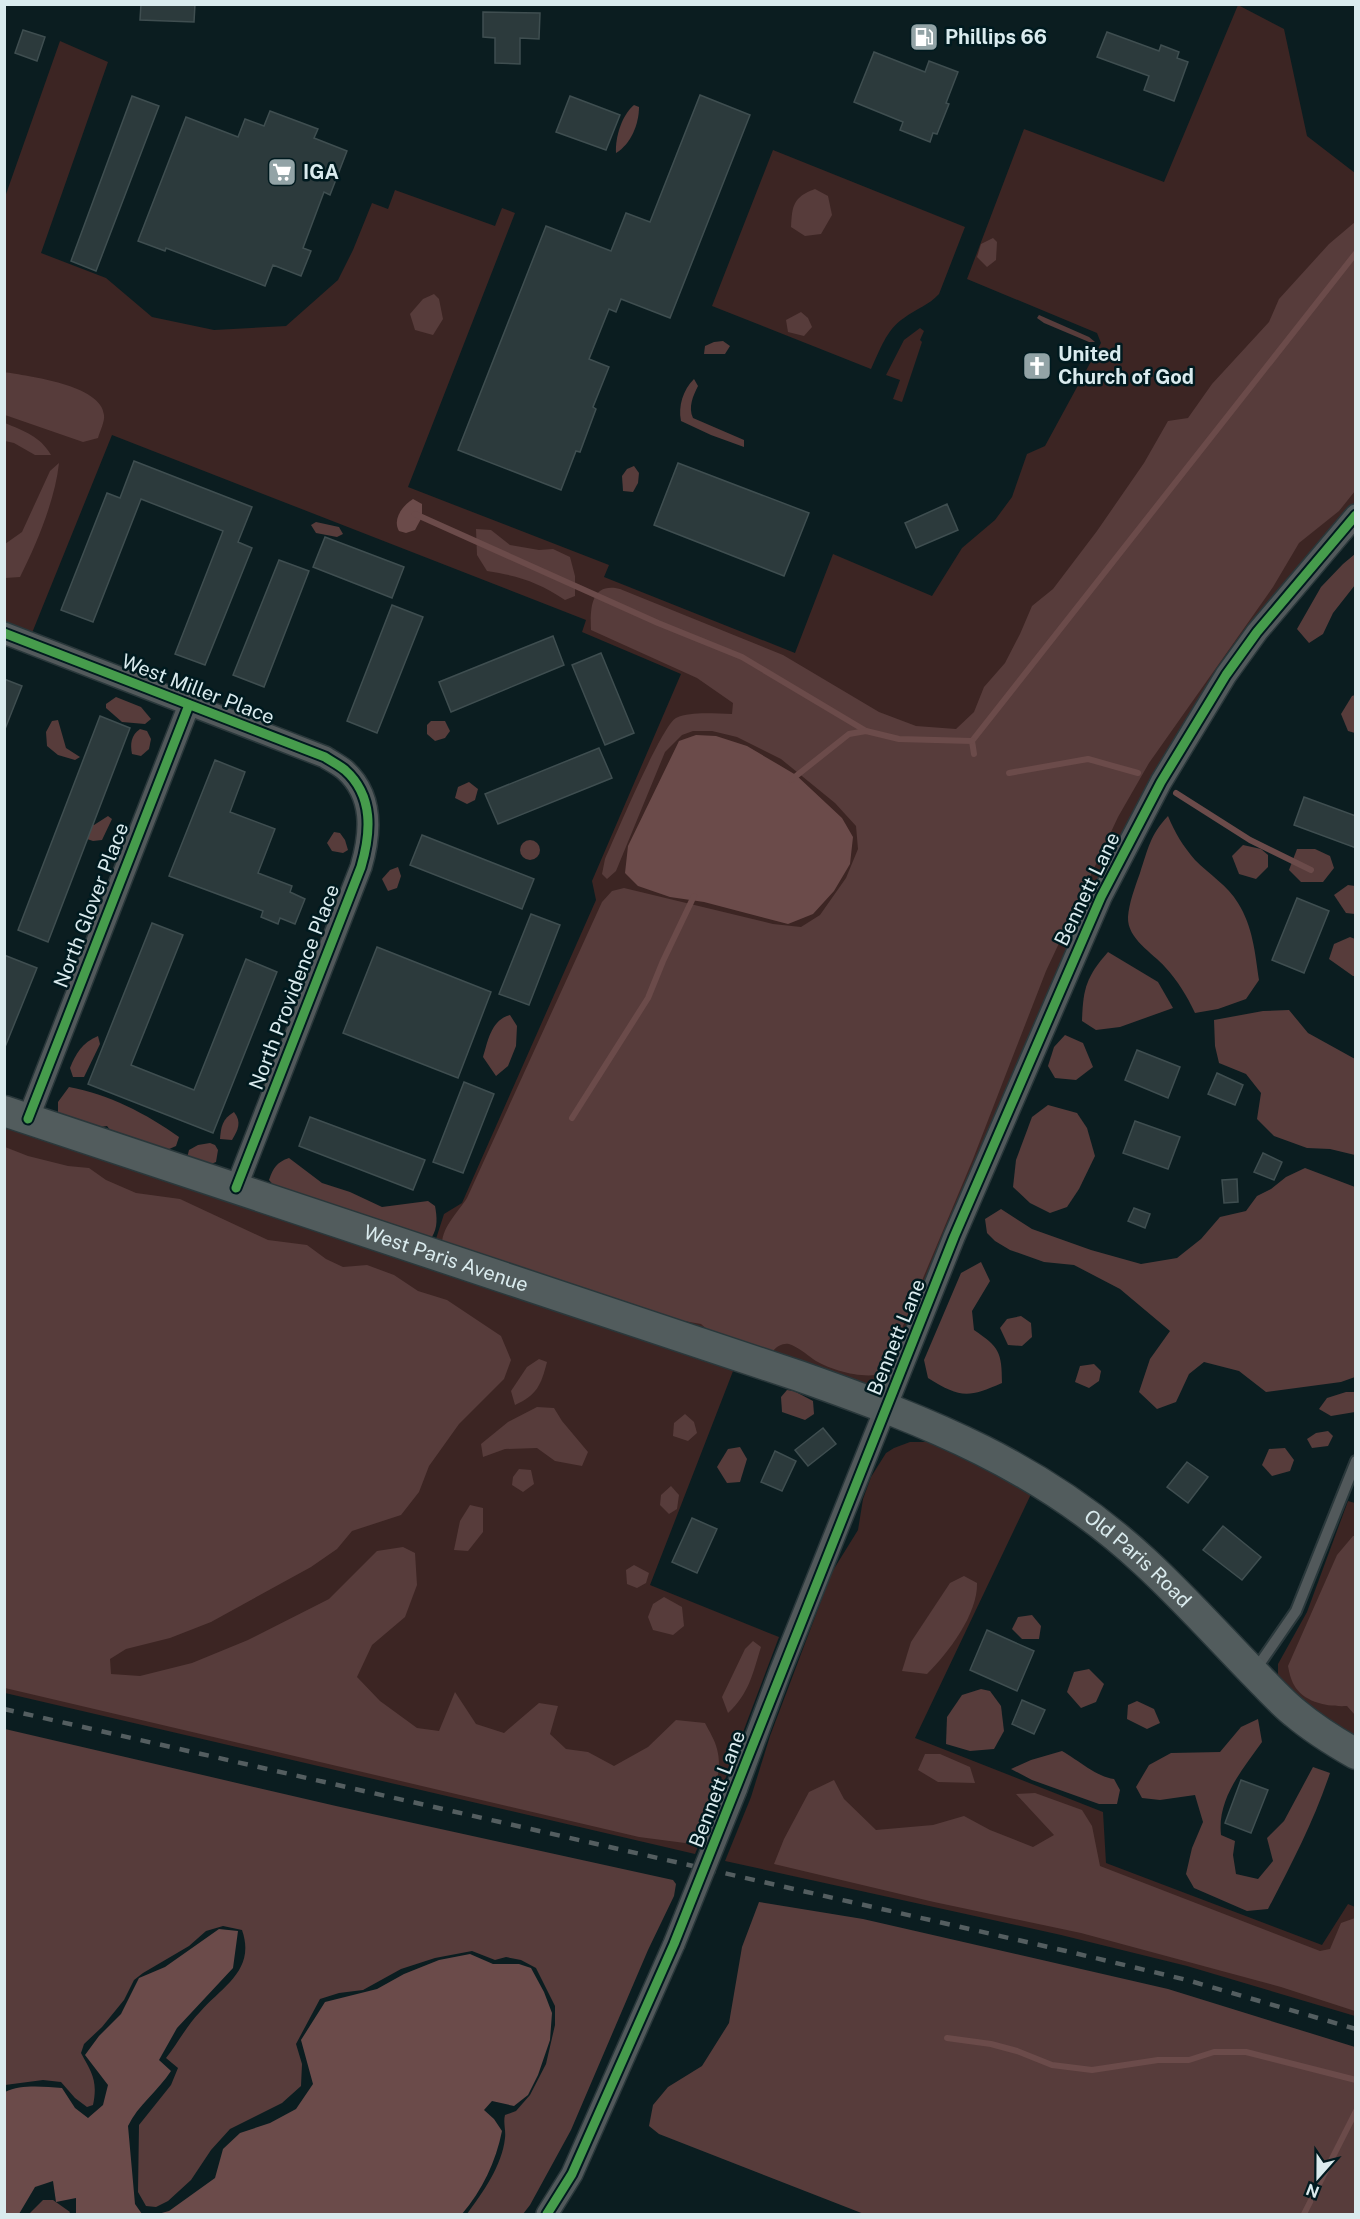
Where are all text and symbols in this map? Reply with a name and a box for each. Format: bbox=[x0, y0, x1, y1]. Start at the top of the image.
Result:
fuel station icon: Phillips 66 bbox=[908, 21, 940, 53]
place label: Phillips 66 bbox=[945, 25, 1047, 49]
supermarket icon: IGA bbox=[266, 156, 298, 188]
place label: IGA bbox=[303, 160, 339, 184]
place label: United Church of God bbox=[1058, 342, 1194, 389]
church icon: United Church of God bbox=[1021, 350, 1053, 382]
street label: West Miller Place bbox=[118, 649, 278, 729]
street label: North Glover Place bbox=[48, 819, 134, 991]
street label: Bennett Lane bbox=[1049, 828, 1125, 950]
street label: North Providence Place bbox=[244, 881, 344, 1093]
street label: West Paris Avenue bbox=[361, 1220, 532, 1297]
street label: Bennett Lane bbox=[862, 1275, 930, 1399]
street label: Old Paris Road bbox=[1079, 1504, 1196, 1612]
street label: Bennett Lane bbox=[684, 1727, 750, 1851]
north arrow bbox=[1288, 2147, 1348, 2207]
text: N bbox=[1304, 2179, 1322, 2202]

